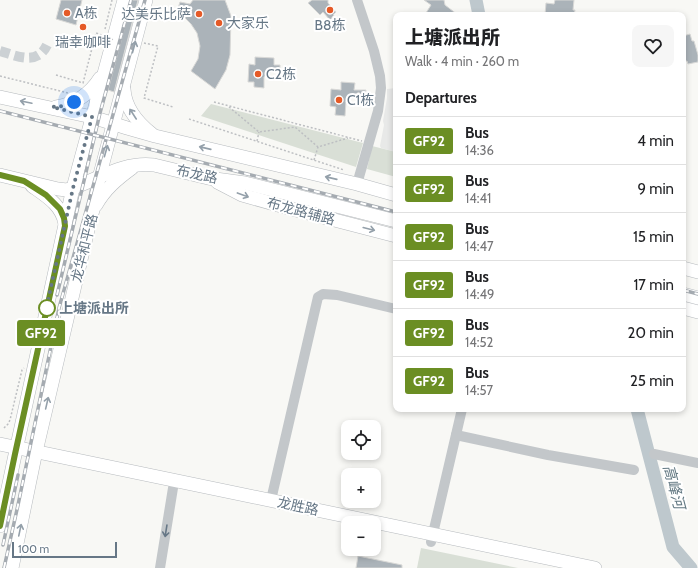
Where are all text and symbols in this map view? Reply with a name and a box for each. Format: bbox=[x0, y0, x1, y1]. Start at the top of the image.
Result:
place label: A栋 bbox=[75, 4, 98, 22]
place label: 达美乐比萨 bbox=[121, 5, 191, 23]
marker: B8栋 bbox=[325, 5, 335, 15]
marker: A栋 bbox=[62, 8, 72, 18]
marker: 达美乐比萨 bbox=[194, 9, 204, 19]
place label: 大家乐 bbox=[227, 14, 269, 32]
place label: B8栋 bbox=[315, 16, 345, 34]
marker: 大家乐 bbox=[214, 18, 224, 28]
marker: 瑞幸咖啡 bbox=[78, 22, 88, 32]
button: heart bbox=[632, 25, 674, 67]
text: 上塘派出所 bbox=[405, 26, 500, 49]
place label: 瑞幸咖啡 bbox=[55, 33, 111, 51]
one-way arrow bbox=[131, 40, 138, 53]
text: Walk · 4 min · 260 m bbox=[405, 53, 519, 69]
place label: C2栋 bbox=[266, 65, 296, 83]
marker: C2栋 bbox=[253, 69, 263, 79]
text: Departures bbox=[405, 89, 477, 107]
place label: C1栋 bbox=[347, 91, 374, 109]
your location bbox=[64, 92, 84, 112]
marker: C1栋 bbox=[334, 95, 344, 105]
one-way arrow bbox=[20, 98, 33, 106]
one-way arrow bbox=[129, 109, 137, 120]
text: Bus bbox=[465, 124, 489, 142]
text: GF92 bbox=[413, 132, 445, 150]
text: 4 min bbox=[637, 132, 674, 150]
text: 14:36 bbox=[465, 142, 494, 158]
one-way arrow bbox=[198, 144, 211, 151]
one-way arrow bbox=[103, 145, 110, 158]
street label: 布龙路 bbox=[175, 161, 219, 187]
text: Bus bbox=[465, 172, 489, 190]
one-way arrow bbox=[325, 174, 338, 182]
text: GF92 bbox=[413, 180, 445, 198]
text: 9 min bbox=[637, 180, 674, 198]
text: 14:41 bbox=[465, 190, 491, 206]
one-way arrow bbox=[237, 192, 250, 199]
street label: 布龙路辅路 bbox=[265, 193, 337, 229]
street label: 龙华和平路 bbox=[67, 212, 101, 284]
text: Bus bbox=[465, 220, 489, 238]
one-way arrow bbox=[362, 226, 375, 233]
text: GF92 bbox=[413, 228, 445, 246]
text: 15 min bbox=[633, 228, 674, 246]
text: 14:47 bbox=[465, 238, 493, 254]
text: Bus bbox=[465, 268, 489, 286]
text: GF92 bbox=[413, 276, 445, 294]
text: 17 min bbox=[633, 276, 674, 294]
text: 14:49 bbox=[465, 286, 494, 302]
marker: 上塘派出所 bbox=[38, 299, 56, 317]
place label: 上塘派出所 bbox=[59, 299, 129, 317]
text: Bus bbox=[465, 316, 489, 334]
line badge: GF92 bbox=[13, 320, 69, 346]
text: GF92 bbox=[25, 324, 57, 342]
text: GF92 bbox=[413, 324, 445, 342]
text: 20 min bbox=[628, 324, 674, 342]
text: 14:52 bbox=[465, 334, 493, 350]
text: Bus bbox=[465, 364, 489, 382]
text: GF92 bbox=[413, 372, 445, 390]
text: 25 min bbox=[630, 372, 674, 390]
text: 14:57 bbox=[465, 382, 493, 398]
one-way arrow bbox=[44, 397, 52, 410]
map controls bbox=[341, 420, 381, 556]
button: locate bbox=[341, 420, 381, 460]
water label: 高峰河 bbox=[659, 463, 689, 514]
button: + bbox=[341, 468, 381, 508]
street label: 龙胜路 bbox=[276, 493, 320, 519]
button: − bbox=[341, 516, 381, 556]
one-way arrow bbox=[16, 524, 24, 537]
one-way arrow bbox=[162, 524, 170, 537]
scale bar bbox=[12, 540, 117, 559]
text: 100 m bbox=[18, 542, 49, 556]

